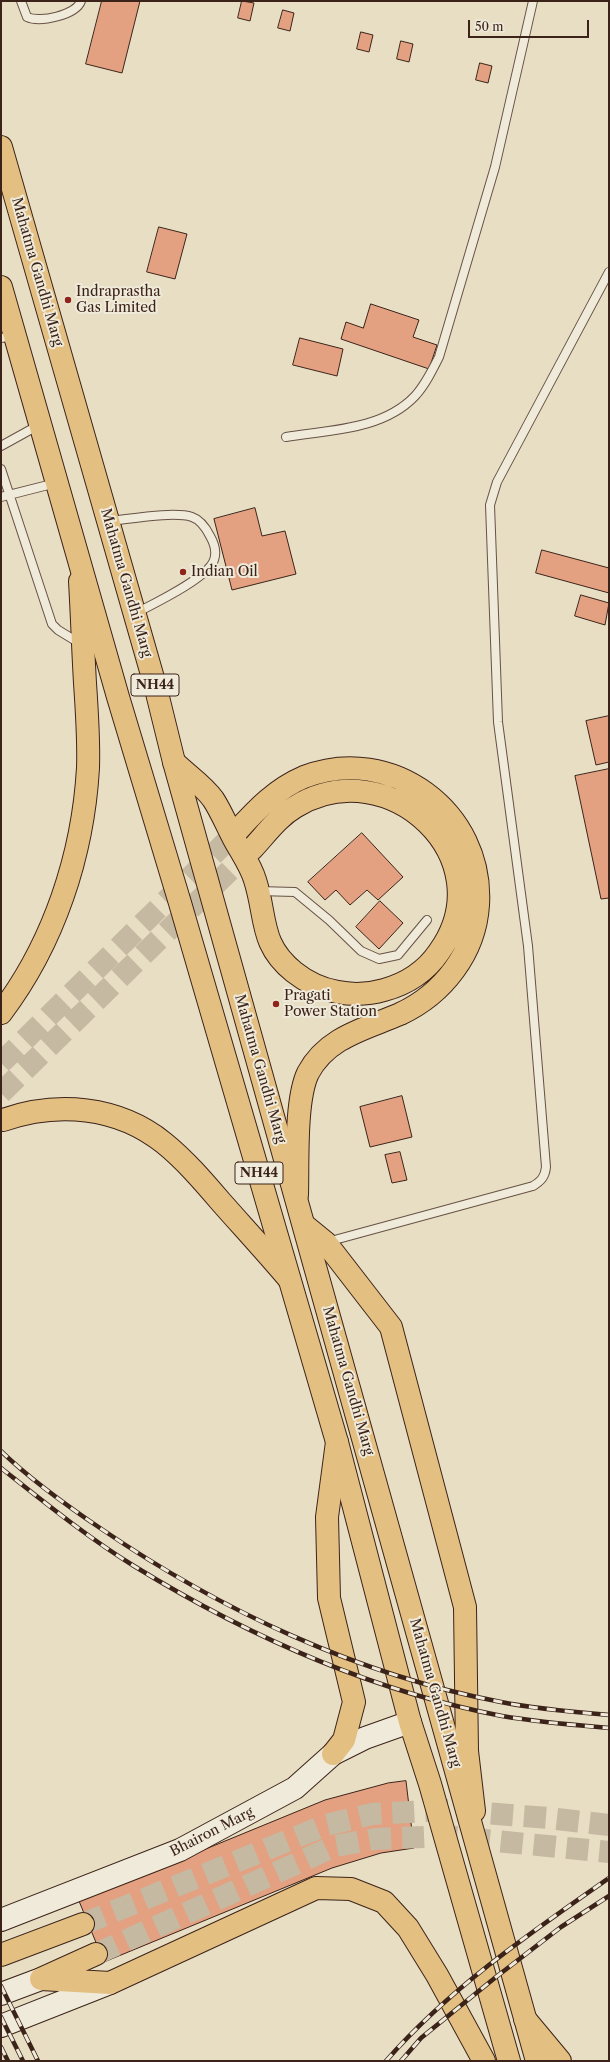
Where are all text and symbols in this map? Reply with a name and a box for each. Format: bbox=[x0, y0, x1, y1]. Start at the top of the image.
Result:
scale bar bbox=[470, 12, 591, 38]
text: 50 m bbox=[475, 19, 504, 34]
street label: Mahatma Gandhi Marg bbox=[8, 196, 66, 348]
place label: Indraprastha Gas Limited bbox=[76, 284, 161, 316]
marker: Indraprastha Gas Limited bbox=[63, 295, 73, 305]
street label: Mahatma Gandhi Marg bbox=[97, 507, 155, 659]
place label: Indian Oil bbox=[191, 564, 258, 580]
marker: Indian Oil bbox=[178, 567, 188, 577]
road number: NH44 bbox=[131, 674, 179, 696]
place label: Pragati Power Station bbox=[284, 988, 377, 1020]
street label: Mahatma Gandhi Marg bbox=[231, 993, 289, 1145]
marker: Pragati Power Station bbox=[271, 999, 281, 1009]
road number: NH44 bbox=[235, 1162, 283, 1184]
street label: Mahatma Gandhi Marg bbox=[319, 1305, 377, 1457]
street label: Mahatma Gandhi Marg bbox=[406, 1617, 464, 1769]
street label: Bhairon Marg bbox=[167, 1804, 257, 1860]

